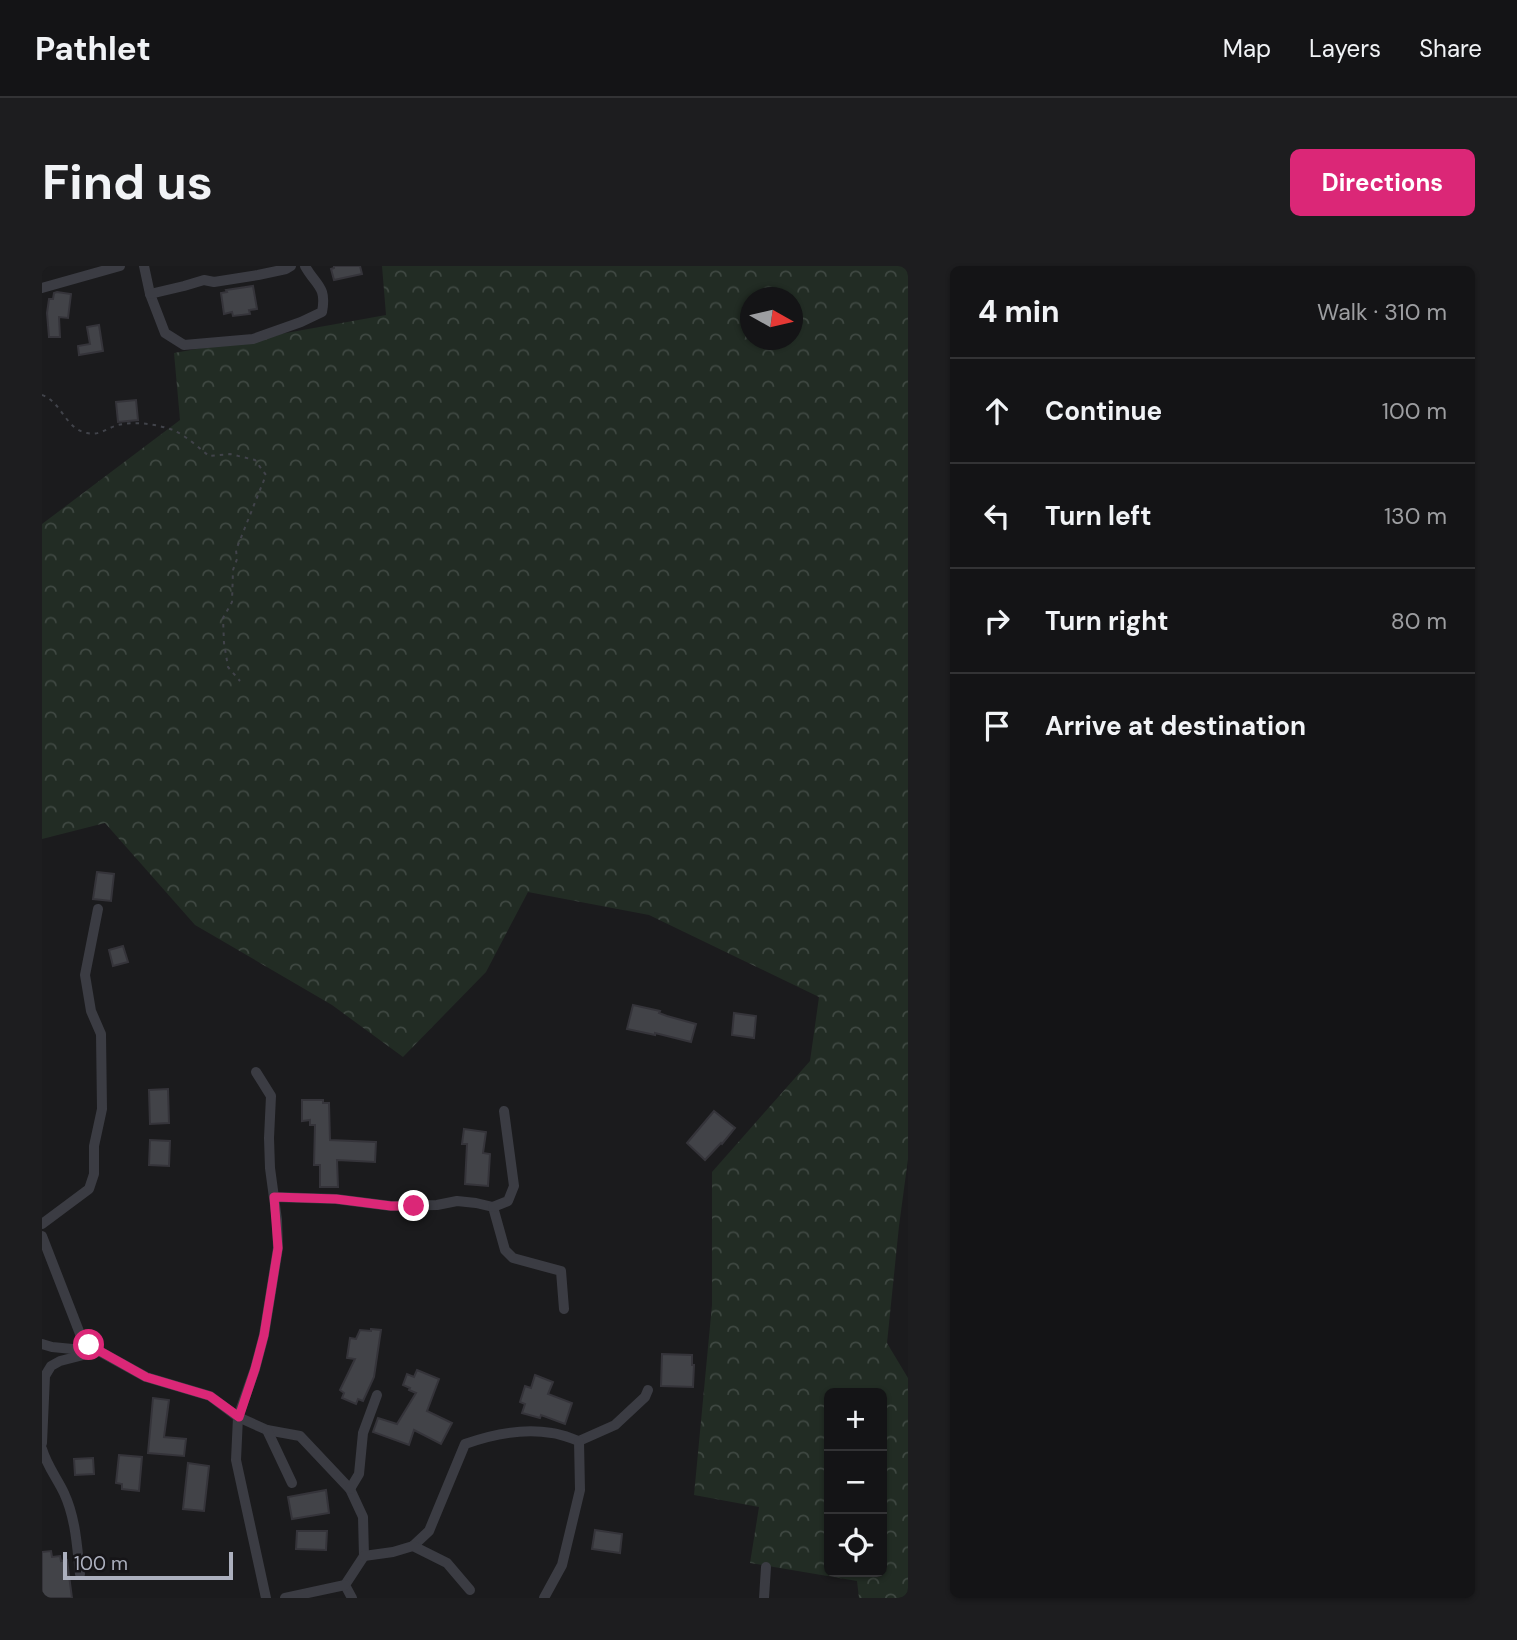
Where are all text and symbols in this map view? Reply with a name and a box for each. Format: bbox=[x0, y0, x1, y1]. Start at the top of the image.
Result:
text: Pathlet bbox=[35, 27, 151, 70]
text: Map bbox=[1223, 33, 1271, 64]
text: Layers bbox=[1309, 33, 1381, 64]
text: Share bbox=[1419, 33, 1482, 64]
button: Directions bbox=[1290, 149, 1475, 216]
text: Find us bbox=[42, 150, 213, 214]
north arrow bbox=[740, 287, 803, 350]
text: 4 min bbox=[978, 292, 1060, 331]
text: Walk · 310 m bbox=[1317, 297, 1447, 327]
icon: ahead bbox=[978, 392, 1016, 430]
text: Continue bbox=[1045, 394, 1162, 428]
text: 100 m bbox=[1382, 396, 1447, 426]
icon: left bbox=[978, 497, 1016, 535]
text: Turn left bbox=[1045, 499, 1152, 533]
text: 130 m bbox=[1384, 501, 1447, 531]
icon: right bbox=[978, 602, 1016, 640]
text: Turn right bbox=[1045, 604, 1169, 638]
text: 80 m bbox=[1391, 606, 1447, 636]
icon: arrive bbox=[978, 707, 1016, 745]
text: Arrive at destination bbox=[1045, 709, 1306, 743]
route end bbox=[398, 1190, 429, 1221]
route start bbox=[73, 1329, 104, 1360]
map controls bbox=[824, 1388, 887, 1577]
button: + bbox=[824, 1388, 887, 1451]
button: − bbox=[824, 1451, 887, 1514]
button: locate bbox=[824, 1514, 887, 1577]
scale bar bbox=[63, 1549, 233, 1581]
text: 100 m bbox=[74, 1551, 128, 1576]

